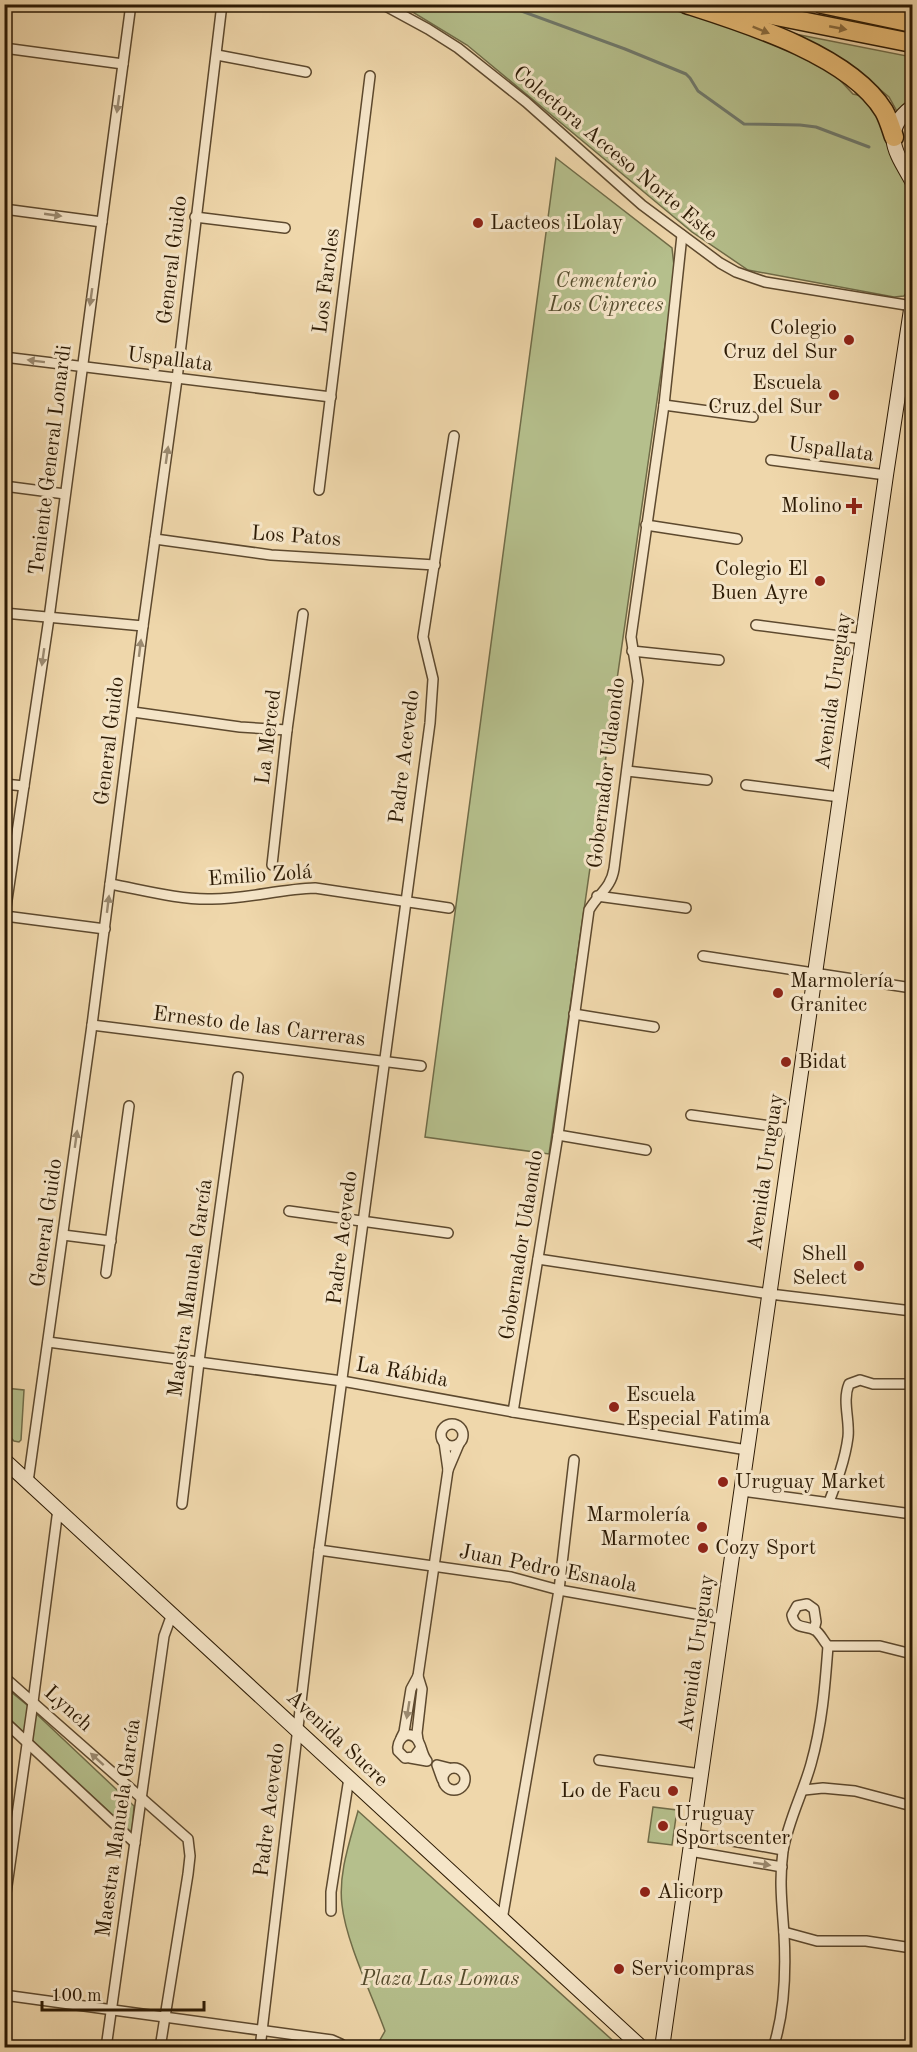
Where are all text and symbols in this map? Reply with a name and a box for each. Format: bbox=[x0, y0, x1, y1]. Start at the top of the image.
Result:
one-way arrow bbox=[829, 24, 848, 33]
one-way arrow bbox=[753, 25, 771, 35]
street label: Colectora Acceso Norte Este bbox=[509, 62, 721, 246]
one-way arrow bbox=[113, 95, 122, 114]
street label: General Guido bbox=[155, 194, 191, 326]
one-way arrow bbox=[44, 211, 63, 220]
place label: Lacteos iLolay bbox=[490, 213, 623, 234]
marker: Lacteos iLolay bbox=[471, 216, 485, 230]
street label: Los Faroles bbox=[310, 227, 344, 335]
park label: Cementerio Los Cipreces bbox=[547, 271, 664, 316]
one-way arrow bbox=[87, 288, 96, 307]
place label: Colegio Cruz del Sur bbox=[723, 318, 837, 363]
marker: Colegio Cruz del Sur bbox=[842, 333, 856, 347]
street label: Teniente General Lonardi bbox=[26, 344, 76, 576]
street label: Uspallata bbox=[126, 344, 214, 376]
one-way arrow bbox=[26, 356, 45, 366]
place label: Escuela Cruz del Sur bbox=[708, 373, 822, 418]
marker: Escuela Cruz del Sur bbox=[827, 388, 841, 402]
street label: Uspallata bbox=[787, 434, 875, 466]
one-way arrow bbox=[162, 445, 171, 464]
place label: Molino bbox=[781, 496, 842, 517]
marker: Molino bbox=[847, 499, 861, 513]
street label: Los Patos bbox=[250, 523, 342, 551]
place label: Colegio El Buen Ayre bbox=[711, 559, 808, 604]
marker: Colegio El Buen Ayre bbox=[813, 574, 827, 588]
street label: Avenida Uruguay bbox=[813, 611, 855, 771]
one-way arrow bbox=[135, 639, 145, 658]
one-way arrow bbox=[38, 648, 47, 667]
street label: General Guido bbox=[92, 675, 128, 807]
street label: Gobernador Udaondo bbox=[585, 676, 629, 870]
street label: La Merced bbox=[253, 688, 285, 786]
street label: Padre Acevedo bbox=[386, 689, 424, 825]
street label: Emilio Zolá bbox=[207, 862, 313, 890]
one-way arrow bbox=[103, 894, 112, 913]
place label: Marmolería Granitec bbox=[790, 971, 894, 1016]
marker: Marmolería Granitec bbox=[771, 986, 785, 1000]
street label: Ernesto de las Carreras bbox=[152, 1004, 366, 1050]
place label: Bidat bbox=[798, 1052, 847, 1073]
marker: Bidat bbox=[779, 1055, 793, 1069]
street label: Avenida Uruguay bbox=[745, 1092, 787, 1252]
one-way arrow bbox=[72, 1129, 81, 1148]
street label: Gobernador Udaondo bbox=[497, 1149, 547, 1341]
street label: General Guido bbox=[28, 1157, 66, 1289]
street label: Padre Acevedo bbox=[324, 1170, 362, 1306]
street label: Maestra Manuela García bbox=[165, 1177, 217, 1399]
place label: Shell Select bbox=[792, 1244, 847, 1289]
marker: Shell Select bbox=[852, 1259, 866, 1273]
street label: La Rábida bbox=[354, 1355, 450, 1391]
place label: Escuela Especial Fatima bbox=[626, 1385, 770, 1430]
marker: Escuela Especial Fatima bbox=[607, 1400, 621, 1414]
place label: Uruguay Market bbox=[735, 1472, 885, 1493]
marker: Uruguay Market bbox=[716, 1475, 730, 1489]
place label: Marmolería Marmotec bbox=[586, 1505, 690, 1550]
marker: Marmolería Marmotec bbox=[695, 1520, 709, 1534]
place label: Cozy Sport bbox=[715, 1538, 816, 1559]
street label: Juan Pedro Esnaola bbox=[457, 1541, 639, 1597]
marker: Cozy Sport bbox=[696, 1541, 710, 1555]
street label: Avenida Uruguay bbox=[676, 1573, 718, 1733]
street label: Lynch bbox=[40, 1682, 96, 1736]
street label: Avenida Sucre bbox=[282, 1687, 392, 1791]
one-way arrow bbox=[403, 1700, 412, 1719]
street label: Maestra Manuela García bbox=[93, 1717, 145, 1939]
street label: Padre Acevedo bbox=[251, 1742, 289, 1878]
one-way arrow bbox=[90, 1752, 105, 1766]
place label: Lo de Facu bbox=[561, 1781, 661, 1802]
marker: Lo de Facu bbox=[666, 1784, 680, 1798]
place label: Uruguay Sportscenter bbox=[675, 1804, 791, 1849]
marker: Uruguay Sportscenter bbox=[656, 1819, 670, 1833]
one-way arrow bbox=[753, 1859, 772, 1868]
place label: Alicorp bbox=[657, 1882, 723, 1903]
marker: Alicorp bbox=[638, 1885, 652, 1899]
place label: Servicompras bbox=[631, 1959, 754, 1980]
marker: Servicompras bbox=[612, 1962, 626, 1976]
park label: Plaza Las Lomas bbox=[360, 1969, 520, 1990]
scale bar bbox=[42, 1974, 204, 2012]
text: 100 m bbox=[51, 1987, 102, 2005]

